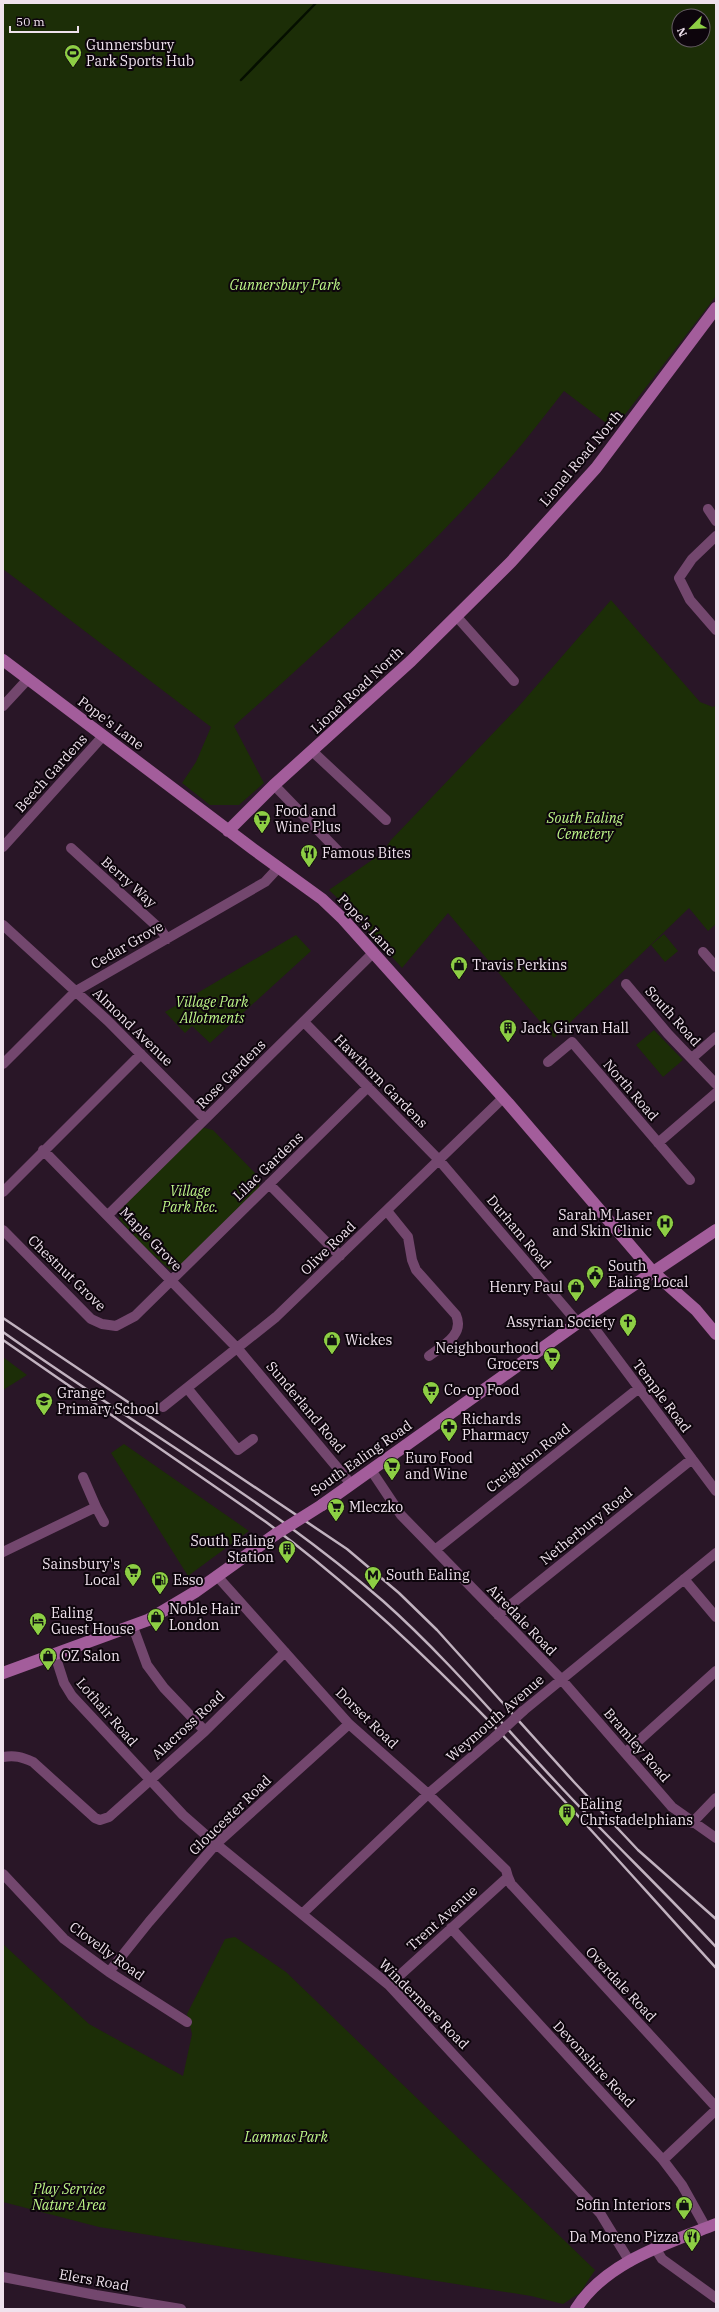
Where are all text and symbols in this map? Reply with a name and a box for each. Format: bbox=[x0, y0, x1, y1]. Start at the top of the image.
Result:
scale bar bbox=[10, 8, 78, 34]
north arrow bbox=[671, 8, 711, 48]
text: 50 m bbox=[16, 14, 45, 29]
text: N bbox=[674, 25, 690, 39]
place label: Gunnersbury Park Sports Hub bbox=[86, 36, 194, 70]
sports icon: Gunnersbury Park Sports Hub bbox=[63, 43, 83, 68]
park label: Gunnersbury Park bbox=[230, 276, 341, 294]
street label: Lionel Road North bbox=[536, 406, 627, 510]
street label: Lionel Road North bbox=[307, 642, 407, 737]
street label: Pope's Lane bbox=[74, 692, 148, 754]
street label: Beech Gardens bbox=[11, 730, 91, 816]
place label: Food and Wine Plus bbox=[275, 802, 341, 836]
supermarket icon: Food and Wine Plus bbox=[252, 809, 272, 834]
park label: South Ealing Cemetery bbox=[546, 809, 624, 843]
restaurant icon: Famous Bites bbox=[299, 843, 319, 868]
place label: Famous Bites bbox=[322, 844, 411, 862]
street label: Berry Way bbox=[98, 853, 161, 912]
street label: Pope's Lane bbox=[334, 890, 400, 960]
street label: Cedar Grove bbox=[87, 917, 167, 973]
shop icon: Travis Perkins bbox=[449, 955, 469, 980]
place label: Travis Perkins bbox=[472, 956, 567, 974]
street label: South Road bbox=[641, 982, 705, 1050]
street label: Almond Avenue bbox=[89, 984, 177, 1070]
park label: Village Park Allotments bbox=[176, 993, 249, 1027]
building icon: Jack Girvan Hall bbox=[498, 1018, 518, 1043]
place label: Jack Girvan Hall bbox=[521, 1019, 629, 1037]
street label: Hawthorn Gardens bbox=[330, 1030, 432, 1132]
street label: Rose Gardens bbox=[193, 1036, 269, 1112]
street label: North Road bbox=[599, 1056, 663, 1125]
street label: Lilac Gardens bbox=[229, 1128, 307, 1204]
park label: Village Park Rec. bbox=[161, 1182, 218, 1216]
street label: Durham Road bbox=[483, 1191, 555, 1273]
street label: Maple Grove bbox=[116, 1203, 186, 1275]
place label: Sarah M Laser and Skin Clinic bbox=[552, 1206, 653, 1240]
hospital icon: Sarah M Laser and Skin Clinic bbox=[655, 1213, 675, 1238]
street label: Olive Road bbox=[297, 1217, 360, 1279]
street label: Chestnut Grove bbox=[24, 1231, 110, 1315]
place label: South Ealing Local bbox=[608, 1257, 688, 1291]
public building icon: South Ealing Local bbox=[585, 1264, 605, 1289]
shop icon: Henry Paul bbox=[566, 1277, 586, 1302]
place label: Henry Paul bbox=[489, 1278, 563, 1296]
church icon: Assyrian Society bbox=[618, 1312, 638, 1337]
place label: Assyrian Society bbox=[506, 1313, 616, 1331]
shop icon: Wickes bbox=[322, 1330, 342, 1355]
place label: Wickes bbox=[345, 1331, 392, 1349]
place label: Neighbourhood Grocers bbox=[435, 1339, 539, 1373]
supermarket icon: Neighbourhood Grocers bbox=[542, 1346, 562, 1371]
street label: Temple Road bbox=[629, 1356, 695, 1436]
street label: Sunderland Road bbox=[262, 1358, 350, 1457]
supermarket icon: Co-op Food bbox=[421, 1380, 441, 1405]
place label: Co-op Food bbox=[444, 1381, 520, 1399]
place label: Grange Primary School bbox=[57, 1384, 159, 1418]
school or university icon: Grange Primary School bbox=[34, 1391, 54, 1416]
place label: Richards Pharmacy bbox=[462, 1410, 530, 1444]
street label: South Ealing Road bbox=[307, 1416, 416, 1500]
pharmacy icon: Richards Pharmacy bbox=[439, 1417, 459, 1442]
street label: Creighton Road bbox=[482, 1419, 574, 1496]
place label: Euro Food and Wine bbox=[405, 1449, 473, 1483]
supermarket icon: Euro Food and Wine bbox=[382, 1456, 402, 1481]
street label: Netherbury Road bbox=[536, 1483, 636, 1569]
supermarket icon: Mleczko bbox=[326, 1497, 346, 1522]
place label: Mleczko bbox=[349, 1498, 403, 1516]
place label: South Ealing Station bbox=[190, 1532, 274, 1566]
building icon: South Ealing Station bbox=[277, 1539, 297, 1564]
place label: Sainsbury's Local bbox=[42, 1555, 120, 1589]
supermarket icon: Sainsbury's Local bbox=[123, 1562, 143, 1587]
metro station icon: South Ealing bbox=[363, 1565, 383, 1590]
place label: South Ealing bbox=[386, 1566, 470, 1584]
fuel station icon: Esso bbox=[150, 1570, 170, 1595]
place label: Esso bbox=[173, 1571, 204, 1589]
street label: Airedale Road bbox=[483, 1581, 561, 1660]
place label: Noble Hair London bbox=[169, 1600, 241, 1634]
place label: Ealing Guest House bbox=[51, 1604, 134, 1638]
shop icon: Noble Hair London bbox=[146, 1607, 166, 1632]
hotel icon: Ealing Guest House bbox=[28, 1611, 48, 1636]
shop icon: OZ Salon bbox=[38, 1646, 58, 1671]
place label: OZ Salon bbox=[61, 1647, 120, 1665]
street label: Weymouth Avenue bbox=[442, 1671, 548, 1765]
street label: Lothair Road bbox=[72, 1674, 142, 1750]
street label: Dorset Road bbox=[332, 1684, 402, 1753]
street label: Alacross Road bbox=[148, 1686, 228, 1763]
street label: Bramley Road bbox=[600, 1704, 674, 1786]
street label: Gloucester Road bbox=[185, 1771, 275, 1859]
place label: Ealing Christadelphians bbox=[580, 1795, 693, 1829]
building icon: Ealing Christadelphians bbox=[557, 1802, 577, 1827]
street label: Trent Avenue bbox=[403, 1882, 481, 1954]
street label: Clovelly Road bbox=[66, 1918, 148, 1985]
street label: Overdale Road bbox=[582, 1943, 661, 2025]
street label: Windermere Road bbox=[375, 1955, 473, 2053]
street label: Devonshire Road bbox=[549, 2017, 639, 2111]
park label: Lammas Park bbox=[243, 2128, 328, 2146]
park label: Play Service Nature Area bbox=[31, 2180, 106, 2214]
shop icon: Sofin Interiors bbox=[674, 2195, 694, 2220]
place label: Sofin Interiors bbox=[576, 2196, 671, 2214]
restaurant icon: Da Moreno Pizza bbox=[682, 2227, 702, 2252]
place label: Da Moreno Pizza bbox=[569, 2228, 679, 2246]
street label: Elers Road bbox=[58, 2265, 131, 2295]

